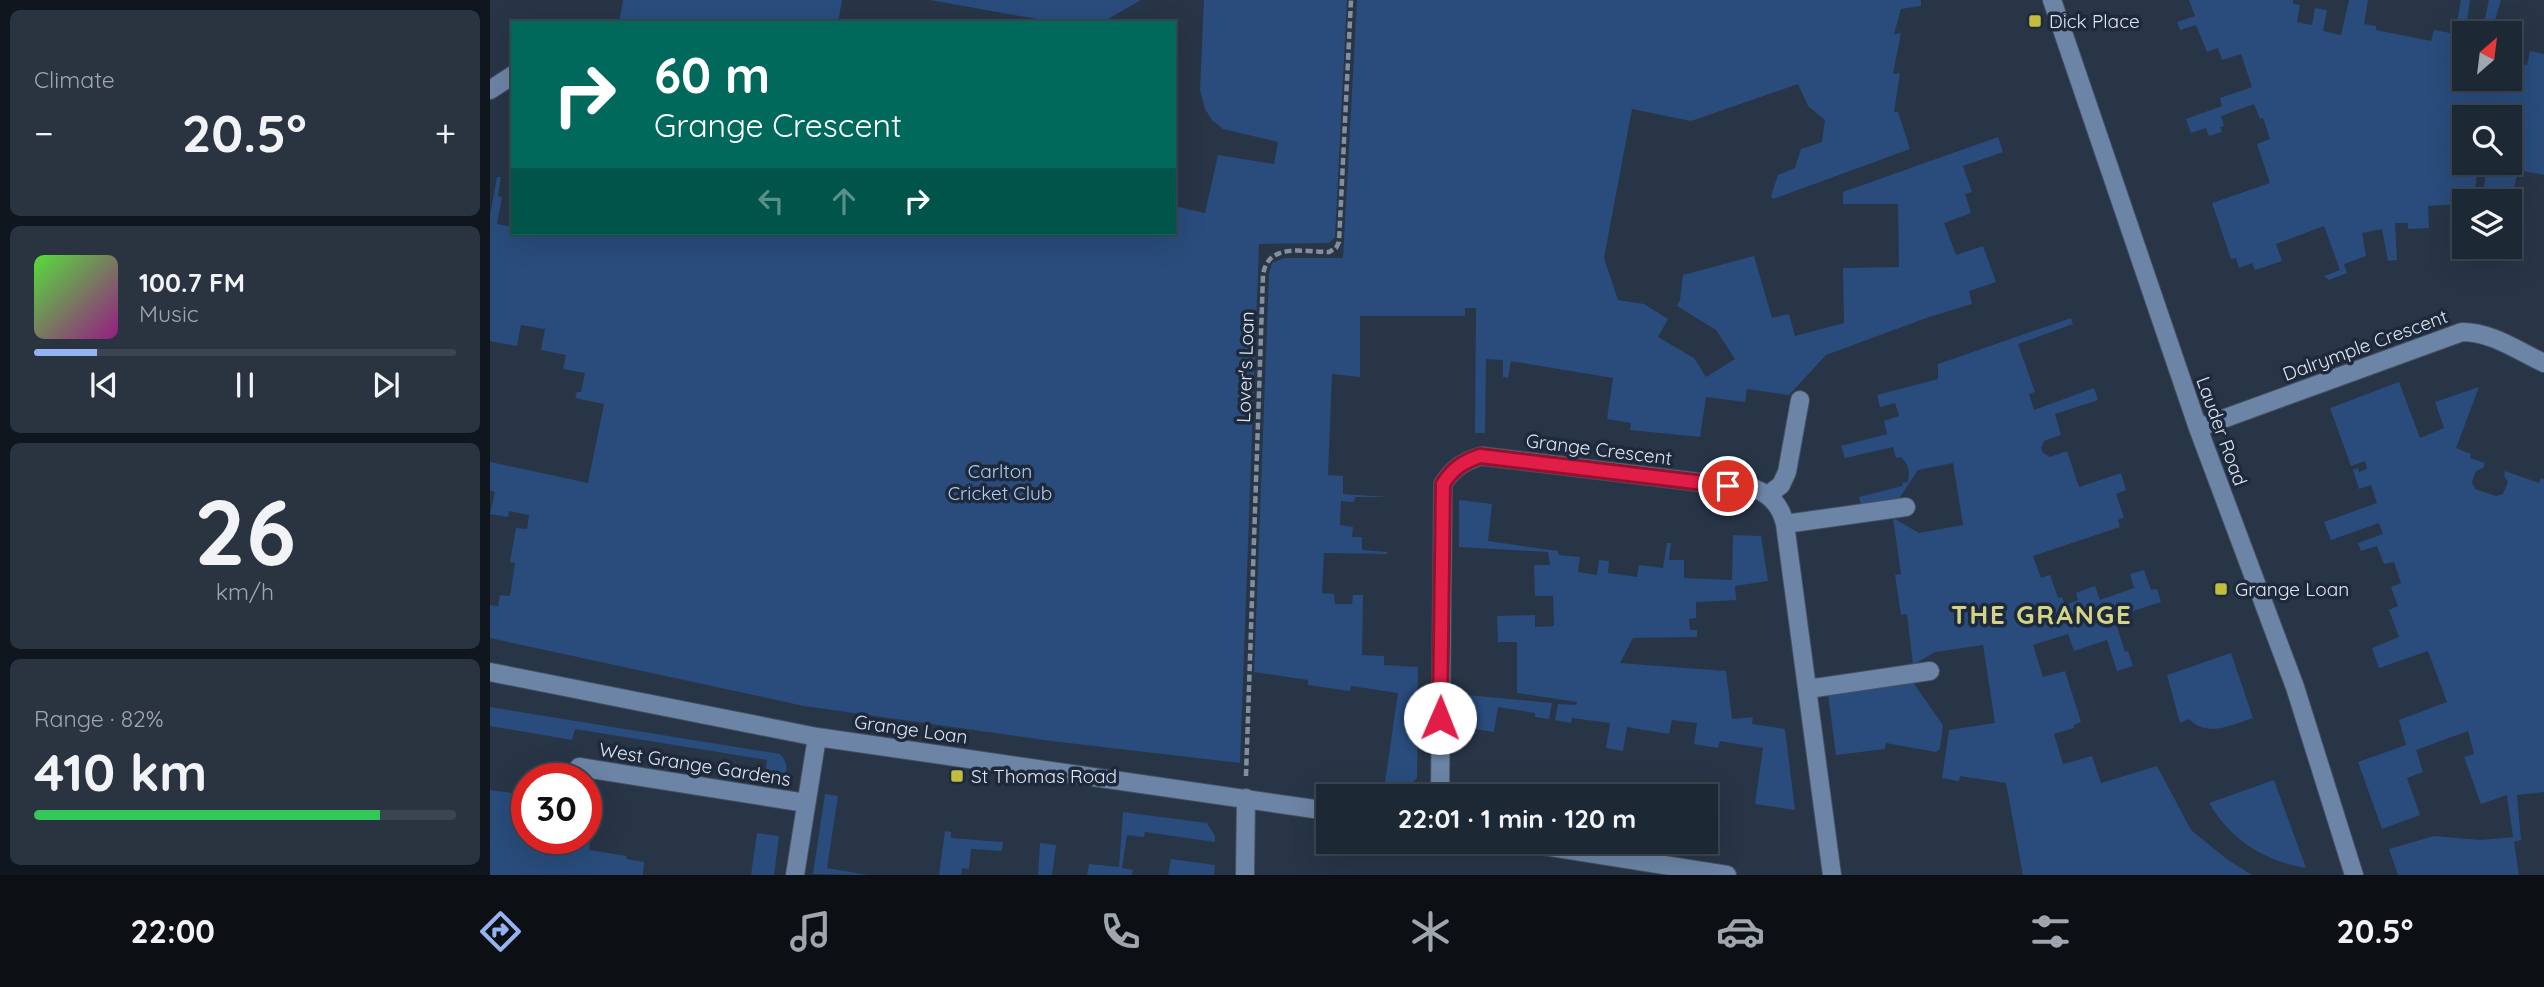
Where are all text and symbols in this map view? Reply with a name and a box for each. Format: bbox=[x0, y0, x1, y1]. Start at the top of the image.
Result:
place label: Dick Place bbox=[2049, 9, 2140, 33]
marker: Dick Place bbox=[2027, 13, 2043, 29]
north arrow bbox=[2452, 21, 2522, 91]
map controls bbox=[2452, 21, 2522, 259]
text: 60 m bbox=[654, 44, 770, 105]
icon: right bbox=[539, 49, 630, 140]
text: Climate bbox=[34, 65, 115, 94]
text: 20.5° bbox=[182, 100, 307, 165]
text: Grange Crescent bbox=[654, 105, 902, 145]
button: search bbox=[2452, 105, 2522, 175]
text: − bbox=[34, 109, 54, 157]
text: + bbox=[435, 109, 456, 157]
icon: left bbox=[752, 182, 790, 220]
icon: ahead bbox=[825, 182, 863, 220]
icon: right bbox=[898, 182, 936, 220]
button: layers bbox=[2452, 189, 2522, 259]
text: 100.7 FM bbox=[139, 266, 245, 299]
text: Music bbox=[139, 299, 199, 328]
street label: Dalrymple Crescent bbox=[2279, 304, 2451, 386]
street label: Lover's Loan bbox=[1231, 311, 1259, 423]
icon: previous bbox=[85, 366, 123, 404]
icon: pause bbox=[226, 366, 264, 404]
icon: next bbox=[367, 366, 405, 404]
street label: Lauder Road bbox=[2191, 373, 2253, 489]
street label: Grange Crescent bbox=[1525, 428, 1673, 470]
pin bbox=[1698, 456, 1758, 516]
park label: Carlton Cricket Club bbox=[948, 459, 1052, 505]
icon: arrive bbox=[1709, 467, 1747, 505]
text: 26 bbox=[194, 474, 296, 588]
text: km/h bbox=[216, 577, 274, 606]
place label: Grange Loan bbox=[2235, 577, 2349, 601]
marker: Grange Loan bbox=[2213, 581, 2229, 597]
district label: THE GRANGE bbox=[1951, 598, 2133, 631]
position arrow bbox=[1403, 681, 1477, 755]
text: Range · 82% bbox=[34, 704, 164, 733]
street label: Grange Loan bbox=[853, 709, 969, 749]
street label: West Grange Gardens bbox=[598, 737, 793, 791]
text: 410 km bbox=[34, 739, 207, 804]
speed limit sign: 30 bbox=[511, 763, 602, 854]
place label: St Thomas Road bbox=[971, 764, 1117, 788]
marker: St Thomas Road bbox=[949, 768, 965, 784]
text: 22:01 · 1 min · 120 m bbox=[1398, 802, 1636, 835]
icon: directions bbox=[476, 907, 525, 956]
icon: music bbox=[786, 907, 835, 956]
icon: phone bbox=[1096, 907, 1145, 956]
icon: climate bbox=[1406, 907, 1455, 956]
icon: car bbox=[1716, 907, 1765, 956]
icon: filters bbox=[2026, 907, 2075, 956]
text: 22:00 bbox=[131, 911, 215, 951]
text: 20.5° bbox=[2337, 911, 2413, 951]

